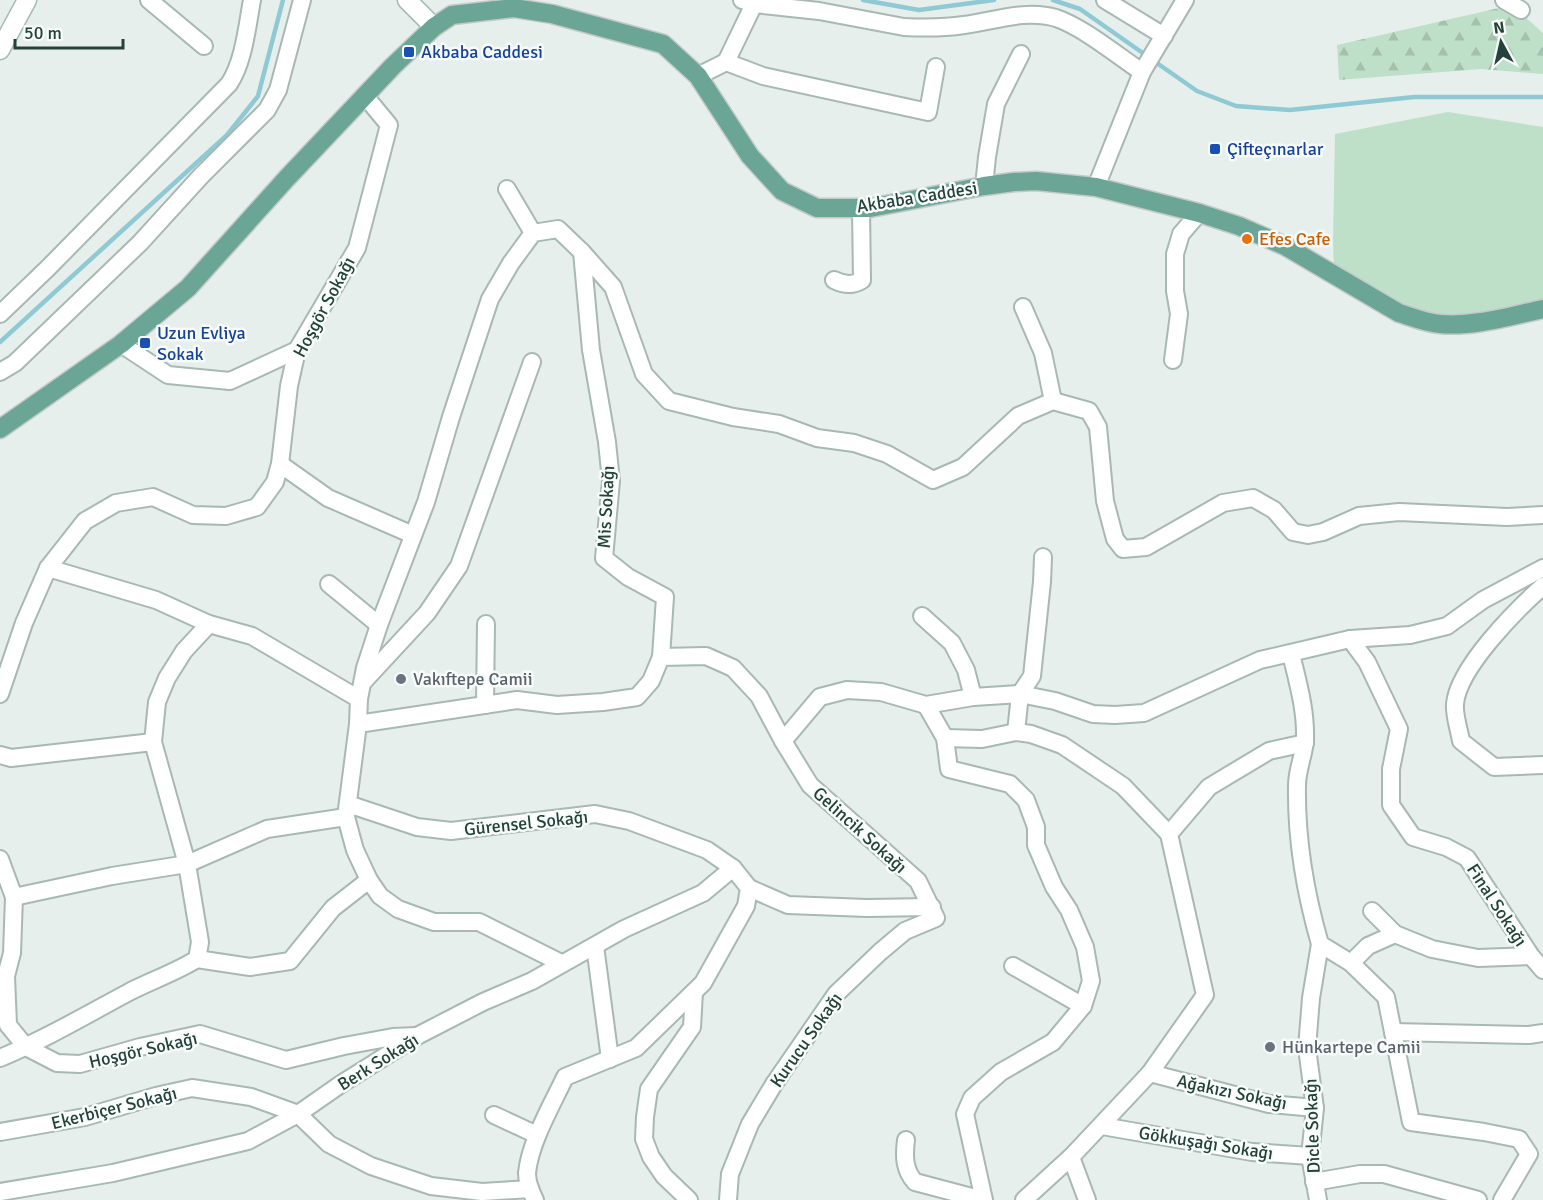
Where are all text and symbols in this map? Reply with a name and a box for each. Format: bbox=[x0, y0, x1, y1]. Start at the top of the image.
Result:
scale bar bbox=[15, 12, 123, 50]
north arrow bbox=[1471, 12, 1531, 72]
text: N bbox=[1492, 17, 1506, 39]
text: 50 m bbox=[24, 22, 62, 44]
place label: Akbaba Caddesi bbox=[421, 41, 543, 63]
marker: Akbaba Caddesi bbox=[402, 45, 416, 59]
place label: Çifteçınarlar bbox=[1227, 138, 1324, 160]
marker: Çifteçınarlar bbox=[1208, 142, 1222, 156]
street label: Akbaba Caddesi bbox=[855, 177, 979, 217]
place label: Efes Cafe bbox=[1259, 228, 1331, 250]
marker: Efes Cafe bbox=[1240, 232, 1254, 246]
street label: Hoşgör Sokağı bbox=[288, 253, 360, 361]
place label: Uzun Evliya Sokak bbox=[157, 322, 246, 365]
marker: Uzun Evliya Sokak bbox=[138, 336, 152, 350]
street label: Mis Sokağı bbox=[593, 465, 619, 549]
place label: Vakıftepe Camii bbox=[413, 668, 533, 690]
marker: Vakıftepe Camii bbox=[394, 672, 408, 686]
street label: Gelincik Sokağı bbox=[808, 782, 912, 878]
street label: Gürensel Sokağı bbox=[463, 806, 589, 840]
street label: Final Sokağı bbox=[1462, 859, 1532, 951]
street label: Kurucu Sokağı bbox=[765, 988, 847, 1092]
street label: Hoşgör Sokağı bbox=[87, 1027, 199, 1073]
street label: Berk Sokağı bbox=[333, 1028, 423, 1096]
place label: Hünkartepe Camii bbox=[1282, 1036, 1421, 1058]
marker: Hünkartepe Camii bbox=[1263, 1040, 1277, 1054]
street label: Ağakızı Sokağı bbox=[1175, 1070, 1289, 1114]
street label: Dicle Sokağı bbox=[1299, 1078, 1325, 1174]
street label: Ekerbiçer Sokağı bbox=[49, 1082, 179, 1134]
street label: Gökkuşağı Sokağı bbox=[1137, 1122, 1275, 1164]

